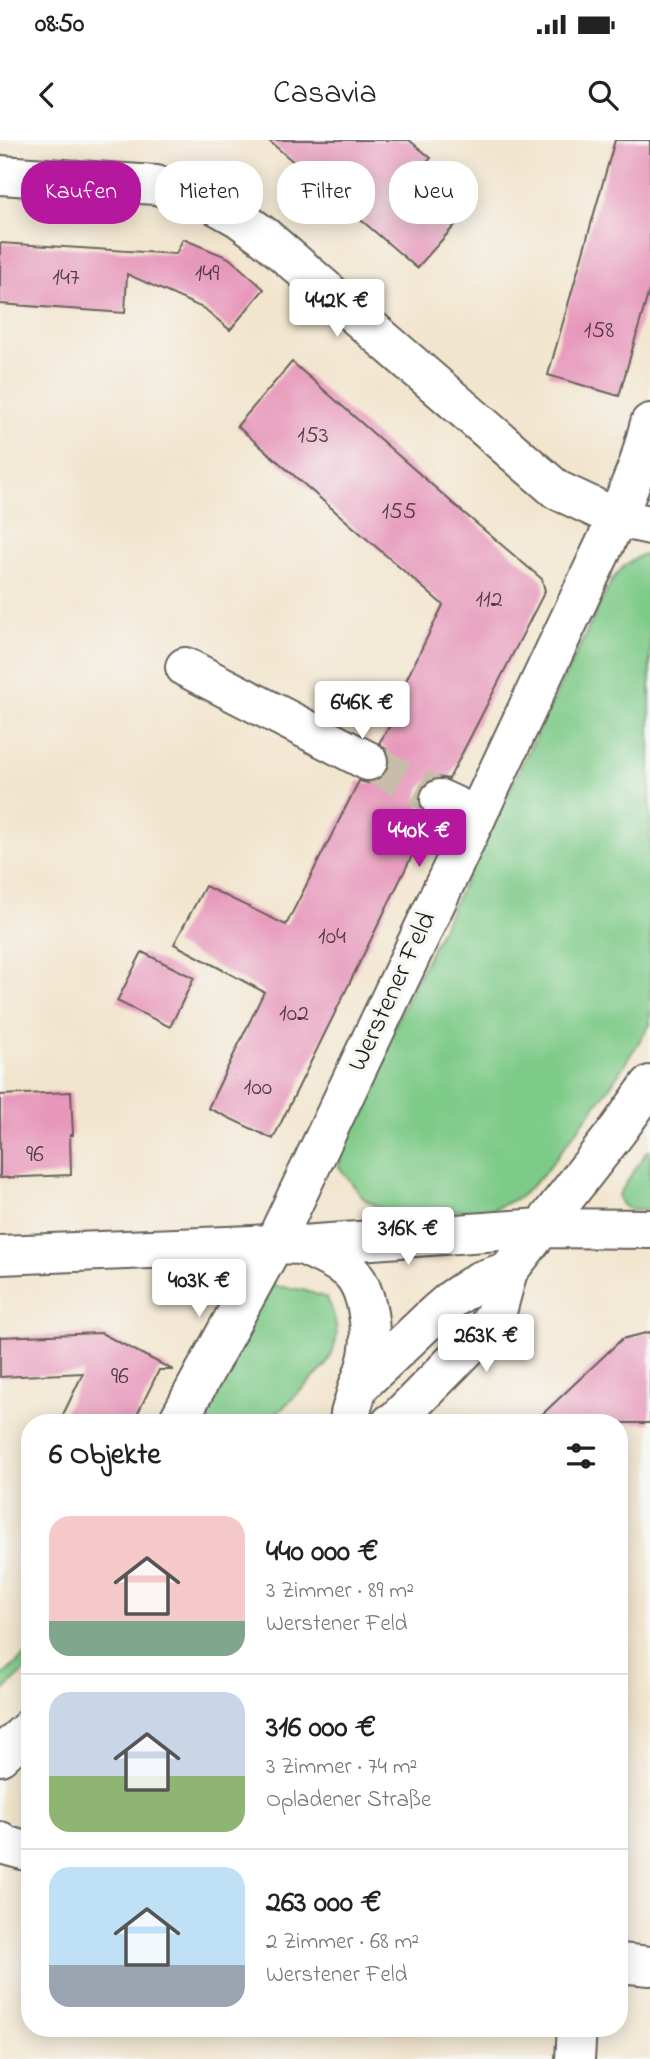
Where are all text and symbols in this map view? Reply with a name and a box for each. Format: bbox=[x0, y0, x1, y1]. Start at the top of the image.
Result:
text: 08:50 bbox=[35, 6, 84, 44]
text: Casavia bbox=[273, 71, 377, 118]
icon: back bbox=[28, 76, 66, 114]
icon: search bbox=[584, 76, 622, 114]
chip: Kaufen bbox=[21, 161, 141, 224]
chip: Mieten bbox=[155, 161, 263, 224]
chip: Filter bbox=[277, 161, 375, 224]
chip: Neu bbox=[389, 161, 478, 224]
house number: 149 bbox=[195, 257, 220, 292]
house number: 147 bbox=[52, 261, 80, 296]
pin: 442K € bbox=[280, 280, 394, 339]
text: 442K € bbox=[305, 285, 369, 318]
house number: 158 bbox=[584, 314, 614, 349]
house number: 153 bbox=[297, 419, 329, 454]
house number: 155 bbox=[381, 495, 417, 530]
house number: 112 bbox=[475, 583, 503, 618]
pin: 646K € bbox=[305, 682, 419, 741]
text: 646K € bbox=[331, 687, 393, 720]
pin: 440K € bbox=[362, 810, 476, 869]
text: 440K € bbox=[388, 815, 450, 848]
street label: Werstener Feld bbox=[338, 905, 448, 1079]
house number: 104 bbox=[318, 920, 346, 955]
house number: 102 bbox=[279, 997, 309, 1032]
house number: 100 bbox=[244, 1071, 272, 1106]
house number: 96 bbox=[26, 1138, 44, 1173]
pin: 316K € bbox=[351, 1208, 465, 1267]
text: 316K € bbox=[378, 1213, 438, 1246]
pin: 403K € bbox=[142, 1260, 256, 1319]
text: 403K € bbox=[168, 1265, 230, 1298]
pin: 263K € bbox=[429, 1314, 543, 1374]
text: 263K € bbox=[454, 1320, 518, 1353]
house number: 96 bbox=[111, 1360, 129, 1395]
text: 6 Objekte bbox=[49, 1434, 161, 1478]
icon: filters bbox=[562, 1437, 600, 1475]
text: 440 000 € bbox=[266, 1531, 378, 1575]
icon: home bbox=[105, 1544, 189, 1628]
text: 3 Zimmer · 89 m² bbox=[266, 1575, 414, 1608]
text: Werstener Feld bbox=[266, 1608, 408, 1641]
text: 316 000 € bbox=[266, 1707, 376, 1751]
icon: home bbox=[105, 1720, 189, 1804]
text: 3 Zimmer · 74 m² bbox=[266, 1751, 417, 1784]
text: Opladener Straße bbox=[266, 1784, 431, 1817]
text: 263 000 € bbox=[266, 1882, 381, 1926]
icon: home bbox=[105, 1895, 189, 1979]
text: 2 Zimmer · 68 m² bbox=[266, 1926, 419, 1959]
text: Werstener Feld bbox=[266, 1959, 408, 1992]

